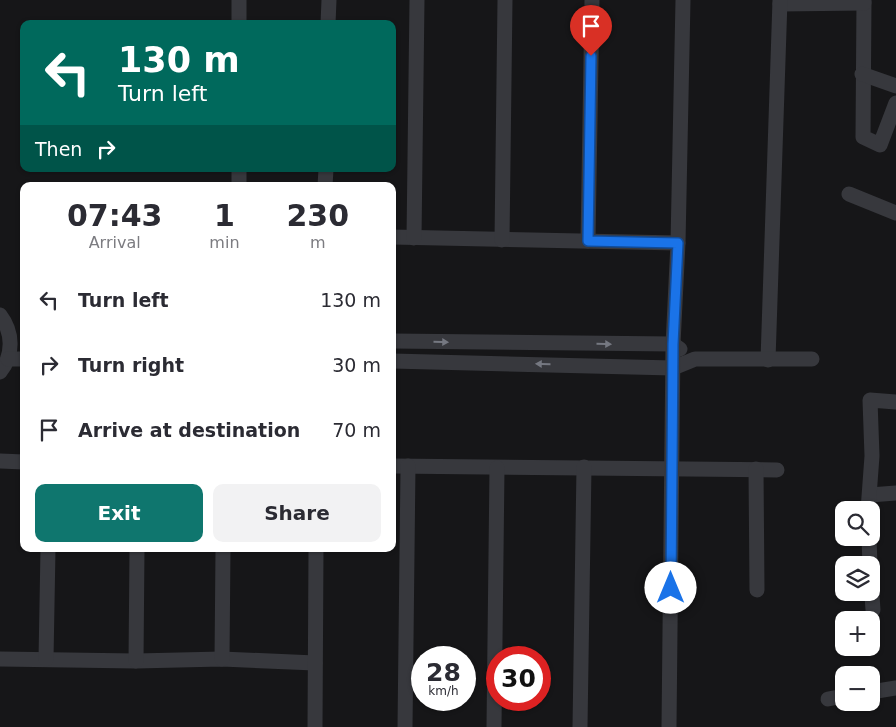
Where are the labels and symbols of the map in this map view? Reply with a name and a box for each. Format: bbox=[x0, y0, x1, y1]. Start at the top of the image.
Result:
pin bbox=[570, 5, 612, 56]
one-way arrow bbox=[433, 338, 449, 346]
one-way arrow bbox=[596, 340, 612, 348]
one-way arrow bbox=[535, 360, 551, 368]
position arrow bbox=[644, 561, 696, 613]
speed limit sign: 30 bbox=[486, 646, 551, 711]

